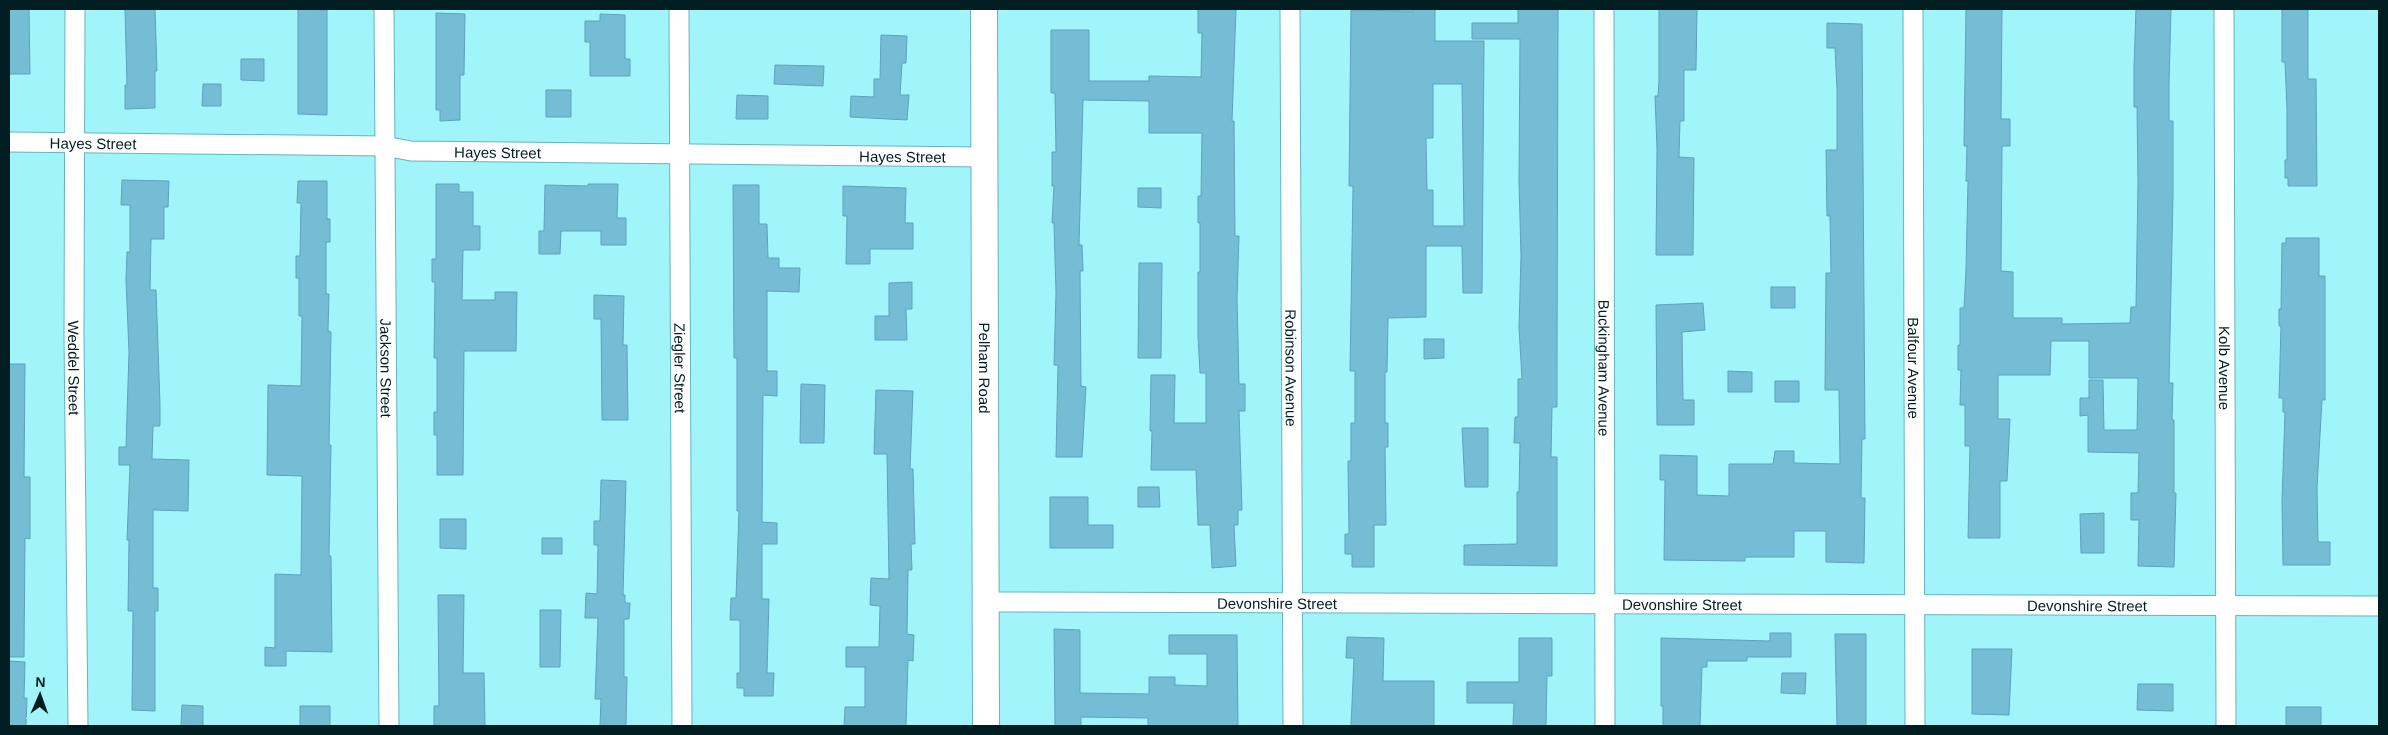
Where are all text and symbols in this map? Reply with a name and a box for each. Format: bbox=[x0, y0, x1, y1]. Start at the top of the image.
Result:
street label: Hayes Street bbox=[50, 134, 137, 152]
street label: Hayes Street bbox=[454, 143, 542, 161]
street label: Hayes Street bbox=[859, 147, 947, 165]
street label: Buckingham Avenue bbox=[1596, 300, 1613, 436]
street label: Robinson Avenue bbox=[1283, 309, 1300, 427]
street label: Balfour Avenue bbox=[1905, 317, 1923, 419]
street label: Jackson Street bbox=[378, 318, 395, 419]
street label: Weddel Street bbox=[65, 321, 83, 416]
street label: Ziegler Street bbox=[672, 323, 689, 414]
street label: Pelham Road bbox=[976, 323, 994, 413]
street label: Kolb Avenue bbox=[2216, 326, 2234, 410]
street label: Devonshire Street bbox=[1217, 594, 1338, 612]
street label: Devonshire Street bbox=[1622, 595, 1743, 613]
street label: Devonshire Street bbox=[2027, 596, 2148, 614]
north arrow bbox=[15, 670, 65, 720]
text: N bbox=[35, 674, 46, 690]

